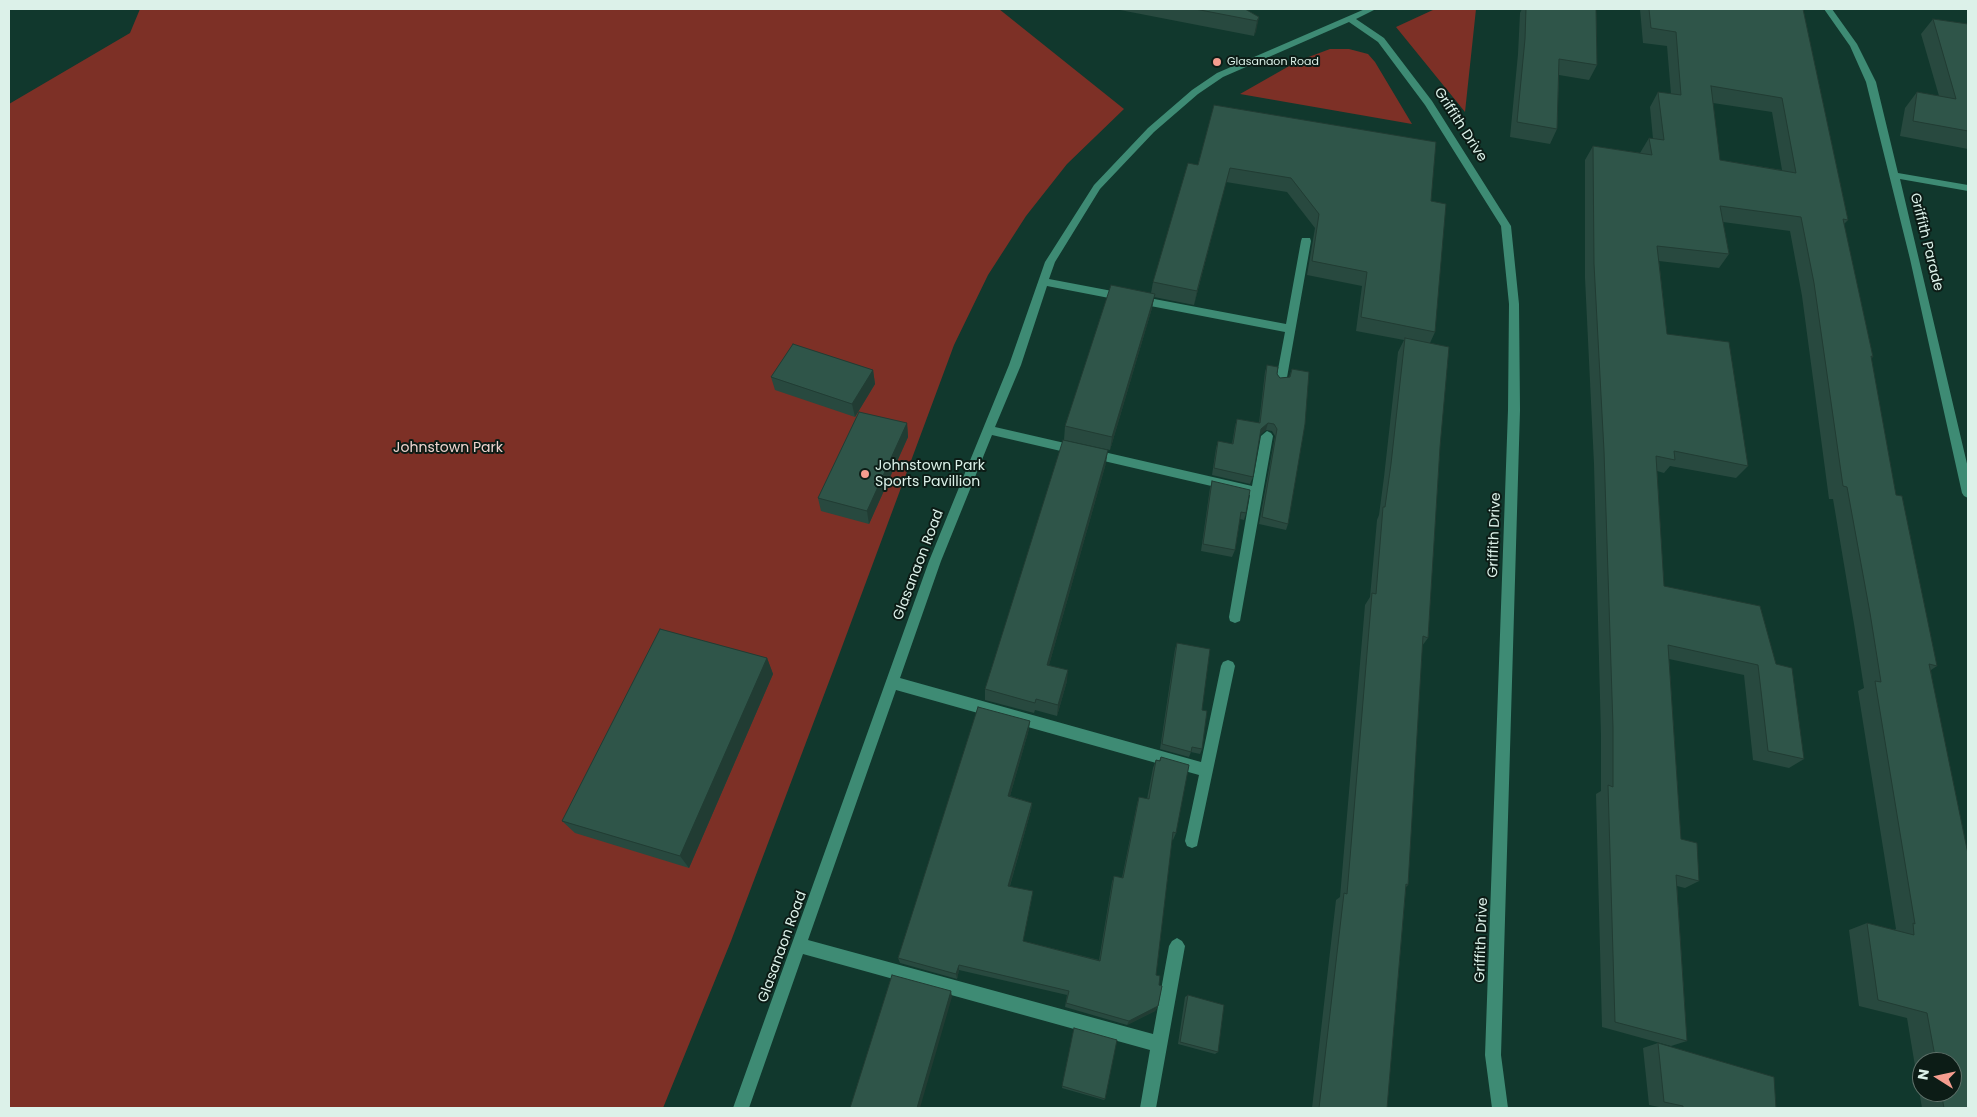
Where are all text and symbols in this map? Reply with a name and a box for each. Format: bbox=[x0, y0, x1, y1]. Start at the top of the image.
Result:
place label: Glasanaon Road bbox=[1227, 55, 1319, 69]
marker: Glasanaon Road bbox=[1211, 56, 1223, 68]
street label: Griffith Drive bbox=[1430, 85, 1490, 165]
street label: Griffith Parade bbox=[1906, 191, 1946, 293]
park label: Johnstown Park bbox=[393, 440, 503, 456]
place label: Johnstown Park Sports Pavillion bbox=[875, 458, 985, 491]
marker: Johnstown Park Sports Pavillion bbox=[859, 468, 871, 480]
street label: Griffith Drive bbox=[1485, 492, 1505, 578]
street label: Glasanaon Road bbox=[890, 507, 948, 623]
street label: Glasanaon Road bbox=[755, 889, 811, 1005]
street label: Griffith Drive bbox=[1472, 897, 1492, 983]
north arrow bbox=[1912, 1052, 1962, 1102]
text: N bbox=[1912, 1068, 1934, 1081]

